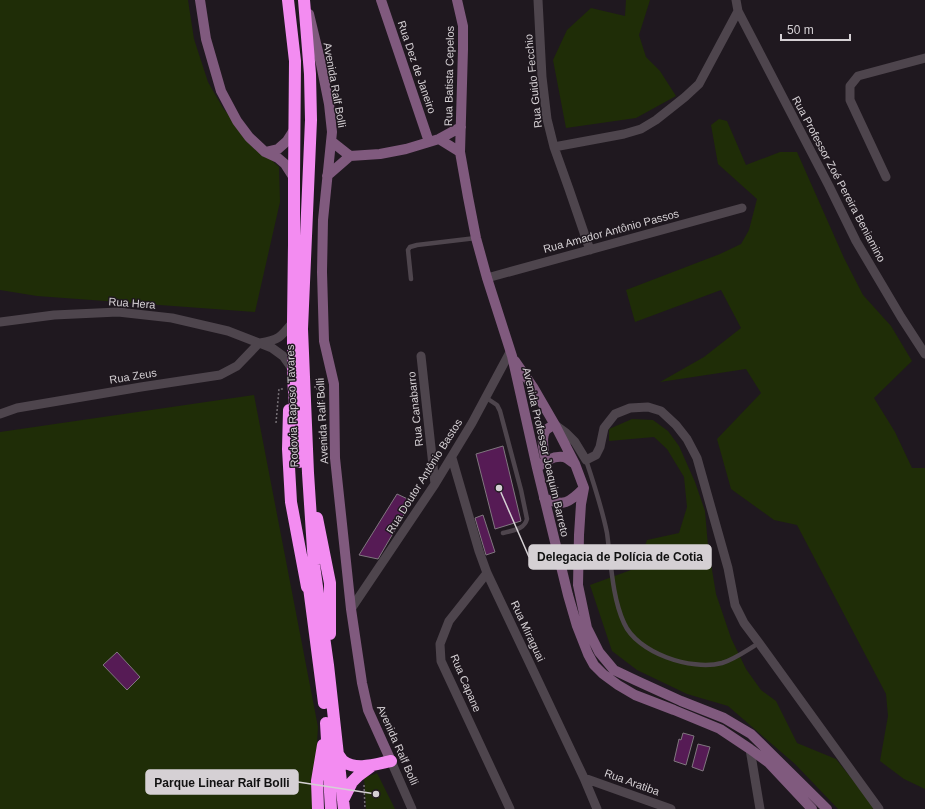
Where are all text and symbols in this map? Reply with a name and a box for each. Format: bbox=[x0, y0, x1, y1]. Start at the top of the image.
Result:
scale bar bbox=[781, 16, 850, 42]
street label: Rua Dez de Janeiro bbox=[395, 19, 439, 115]
text: 50 m bbox=[787, 23, 814, 37]
street label: Rua Batista Cepelos bbox=[442, 25, 456, 126]
street label: Rua Guido Fecchio bbox=[522, 34, 544, 128]
street label: Avenida Ralf Bolli bbox=[322, 42, 348, 128]
street label: Rua Professor Zoé Pereira Beniamino bbox=[790, 94, 888, 264]
street label: Rua Amador Antônio Passos bbox=[542, 207, 681, 255]
street label: Rua Hera bbox=[108, 295, 157, 311]
street label: Rodovia Raposo Tavares bbox=[284, 344, 300, 468]
street label: Rua Zeus bbox=[109, 366, 158, 386]
street label: Avenida Professor Joaquim Barreto bbox=[521, 366, 571, 538]
street label: Rua Canabarro bbox=[405, 371, 425, 447]
street label: Avenida Ralf Bolli bbox=[314, 378, 330, 464]
street label: Rua Doutor Antônio Bastos bbox=[384, 416, 465, 535]
callout: Delegacia de Polícia de Cotia bbox=[529, 545, 711, 569]
text: Delegacia de Polícia de Cotia bbox=[537, 550, 703, 564]
street label: Rua Miraguai bbox=[509, 599, 547, 663]
street label: Rua Capane bbox=[448, 652, 484, 714]
street label: Avenida Ralf Bolli bbox=[375, 703, 421, 787]
street label: Rua Aratiba bbox=[603, 767, 662, 798]
callout: Parque Linear Ralf Bolli bbox=[146, 770, 298, 794]
text: Parque Linear Ralf Bolli bbox=[154, 776, 290, 790]

